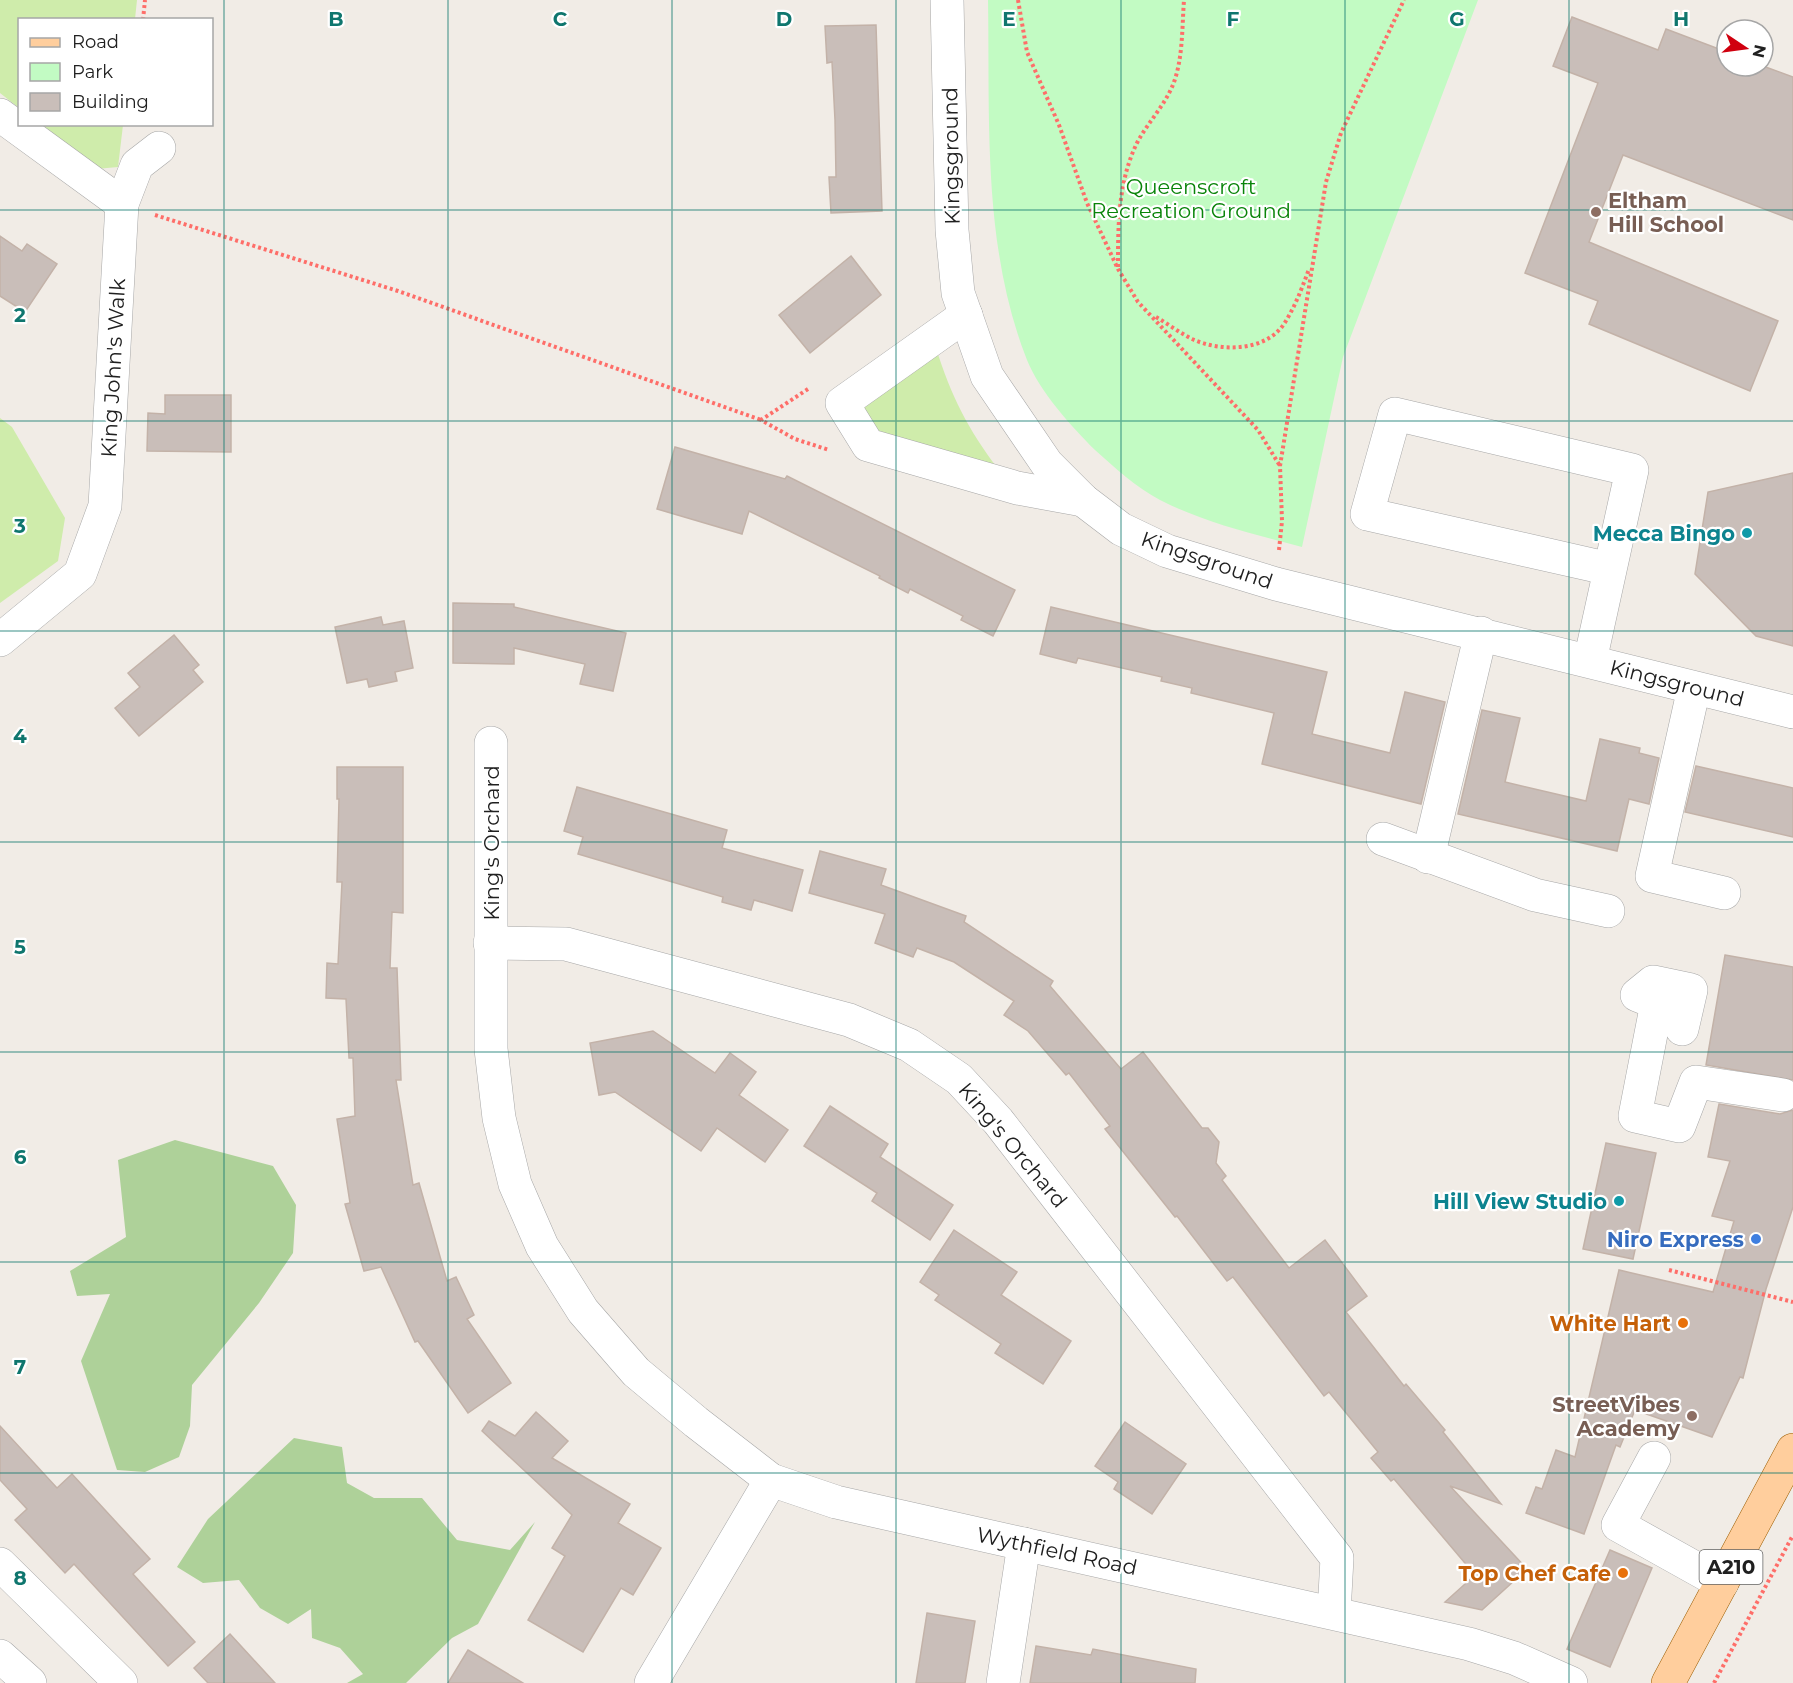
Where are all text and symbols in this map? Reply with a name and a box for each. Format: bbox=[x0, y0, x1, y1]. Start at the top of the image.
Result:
text: B bbox=[328, 7, 344, 31]
text: C bbox=[553, 7, 568, 31]
text: D bbox=[776, 7, 792, 31]
text: E bbox=[1002, 7, 1016, 31]
text: F bbox=[1227, 7, 1240, 31]
text: G bbox=[1449, 7, 1465, 31]
text: H bbox=[1673, 7, 1689, 31]
legend bbox=[18, 18, 213, 126]
north arrow bbox=[1715, 18, 1775, 78]
text: Road bbox=[72, 31, 119, 53]
text: N bbox=[1748, 43, 1770, 60]
text: Park bbox=[72, 61, 113, 83]
street label: Kingsground bbox=[937, 87, 965, 225]
text: Building bbox=[72, 91, 149, 113]
park label: Queenscroft Recreation Ground bbox=[1091, 174, 1291, 223]
place label: Eltham Hill School bbox=[1608, 188, 1724, 237]
marker: Eltham Hill School bbox=[1589, 205, 1603, 219]
street label: King John's Walk bbox=[96, 277, 130, 458]
text: 2 bbox=[14, 303, 26, 327]
text: 3 bbox=[13, 514, 26, 538]
place label: Mecca Bingo bbox=[1593, 521, 1735, 546]
street label: Kingsground bbox=[1138, 526, 1276, 594]
marker: Mecca Bingo bbox=[1740, 526, 1754, 540]
street label: Kingsground bbox=[1607, 654, 1747, 712]
text: 4 bbox=[13, 724, 27, 748]
street label: King's Orchard bbox=[479, 765, 504, 921]
text: 5 bbox=[14, 935, 26, 959]
street label: King's Orchard bbox=[953, 1077, 1073, 1213]
text: 6 bbox=[14, 1145, 27, 1169]
place label: Hill View Studio bbox=[1433, 1189, 1607, 1214]
marker: Hill View Studio bbox=[1612, 1194, 1626, 1208]
place label: Niro Express bbox=[1607, 1227, 1744, 1252]
marker: Niro Express bbox=[1749, 1232, 1763, 1246]
place label: White Hart bbox=[1549, 1311, 1671, 1336]
marker: White Hart bbox=[1676, 1316, 1690, 1330]
text: 7 bbox=[14, 1355, 26, 1379]
place label: StreetVibes Academy bbox=[1552, 1392, 1680, 1441]
marker: StreetVibes Academy bbox=[1685, 1409, 1699, 1423]
street label: Wythfield Road bbox=[975, 1522, 1139, 1580]
road number: A210 bbox=[1700, 1550, 1762, 1584]
place label: Top Chef Cafe bbox=[1459, 1561, 1611, 1586]
text: 8 bbox=[13, 1566, 27, 1590]
marker: Top Chef Cafe bbox=[1616, 1566, 1630, 1580]

